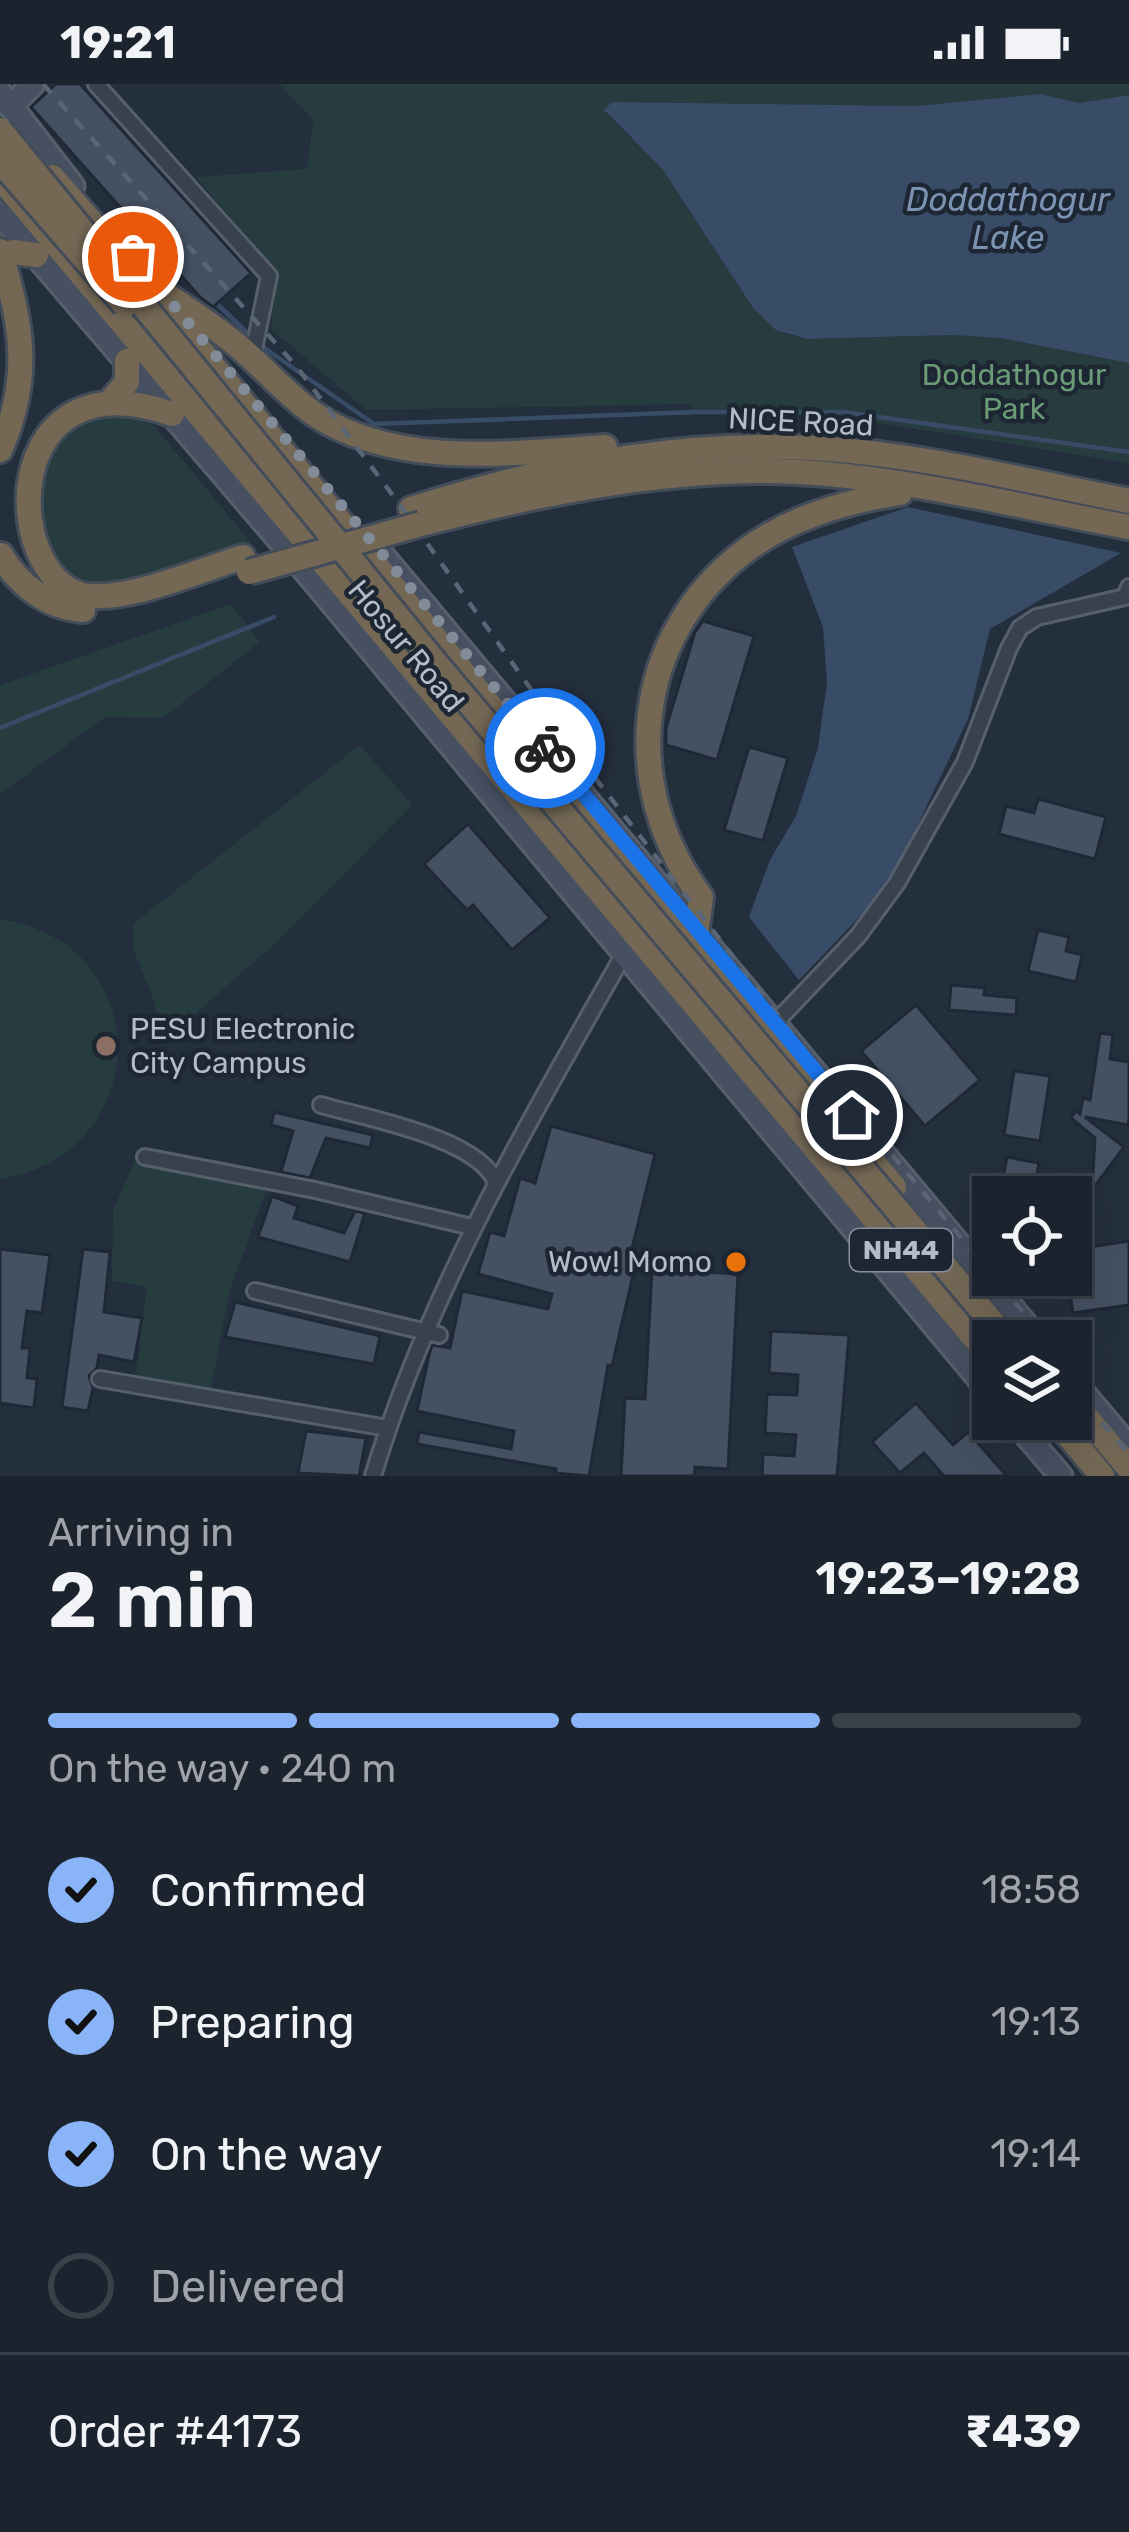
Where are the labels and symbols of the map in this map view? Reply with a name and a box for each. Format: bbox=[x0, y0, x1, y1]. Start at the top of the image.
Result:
water label: Doddathogur Lake bbox=[906, 180, 1111, 257]
pin bbox=[82, 206, 184, 308]
park label: Doddathogur Park bbox=[922, 357, 1107, 427]
street label: NICE Road bbox=[727, 400, 875, 444]
street label: Hosur Road bbox=[340, 573, 472, 719]
courier bbox=[485, 688, 605, 808]
place label: PESU Electronic City Campus bbox=[130, 1011, 355, 1081]
marker: PESU Electronic City Campus bbox=[93, 1033, 119, 1059]
pin bbox=[801, 1064, 903, 1166]
road number: NH44 bbox=[850, 1229, 952, 1271]
place label: Wow! Momo bbox=[548, 1244, 712, 1280]
marker: Wow! Momo bbox=[723, 1249, 749, 1275]

